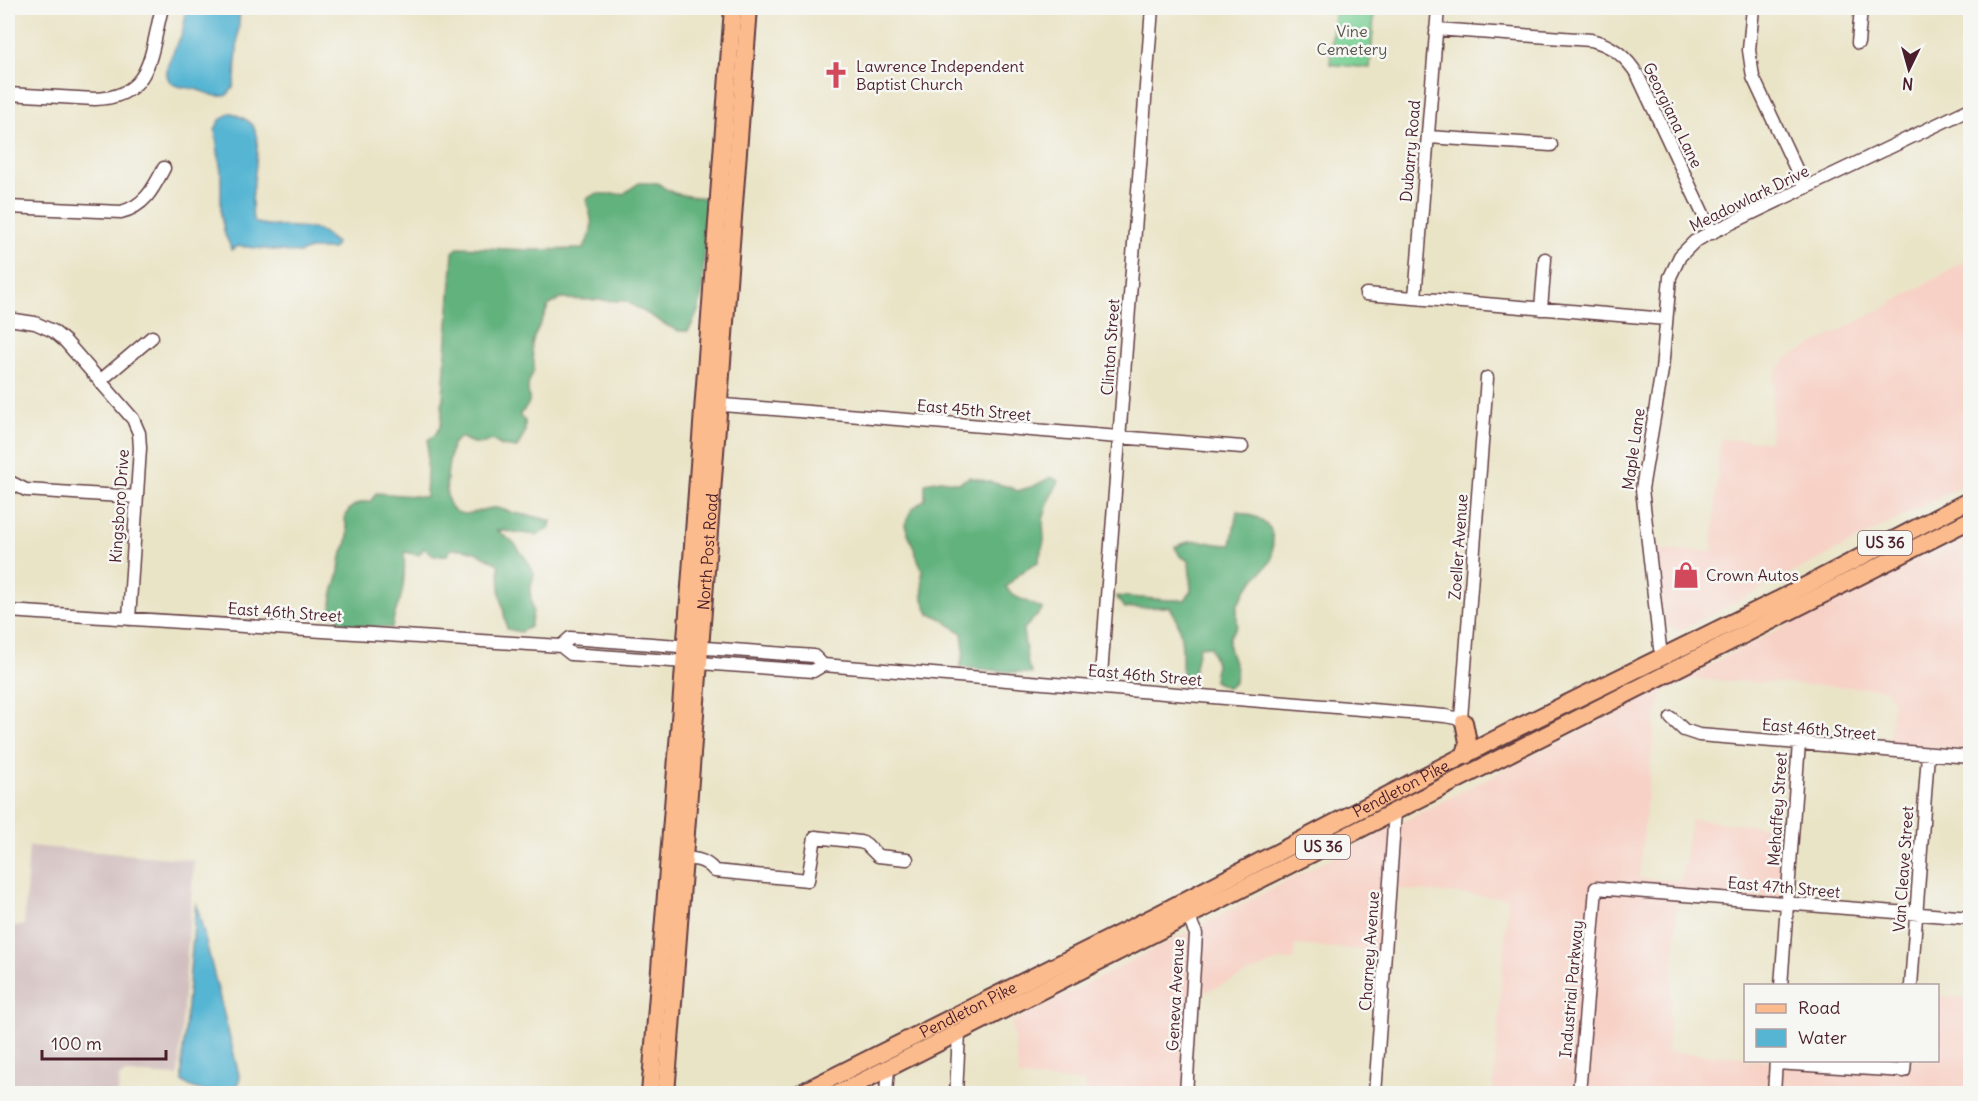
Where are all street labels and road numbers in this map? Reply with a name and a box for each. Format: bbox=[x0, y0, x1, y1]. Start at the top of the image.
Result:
street label: Georgiana Lane bbox=[1639, 59, 1707, 171]
street label: Dubarry Road bbox=[1396, 99, 1424, 203]
street label: Meadowlark Drive bbox=[1686, 160, 1812, 236]
street label: Clinton Street bbox=[1097, 297, 1123, 396]
street label: East 45th Street bbox=[916, 395, 1032, 425]
street label: Maple Lane bbox=[1617, 407, 1649, 491]
street label: Kingsboro Drive bbox=[105, 449, 133, 563]
street label: North Post Road bbox=[693, 492, 722, 611]
street label: Zoeller Avenue bbox=[1444, 493, 1472, 601]
road number: US 36 bbox=[1858, 531, 1912, 555]
street label: East 46th Street bbox=[227, 598, 343, 626]
street label: East 46th Street bbox=[1087, 660, 1203, 690]
street label: East 46th Street bbox=[1761, 714, 1877, 744]
street label: Mehaffey Street bbox=[1763, 751, 1791, 867]
street label: Pendleton Pike bbox=[1349, 755, 1452, 822]
street label: Van Cleave Street bbox=[1889, 805, 1917, 933]
road number: US 36 bbox=[1296, 835, 1350, 859]
street label: East 47th Street bbox=[1727, 872, 1842, 902]
street label: Charney Avenue bbox=[1355, 891, 1383, 1011]
street label: Industrial Parkway bbox=[1555, 919, 1587, 1059]
street label: Geneva Avenue bbox=[1162, 938, 1188, 1052]
street label: Pendleton Pike bbox=[916, 977, 1020, 1042]

